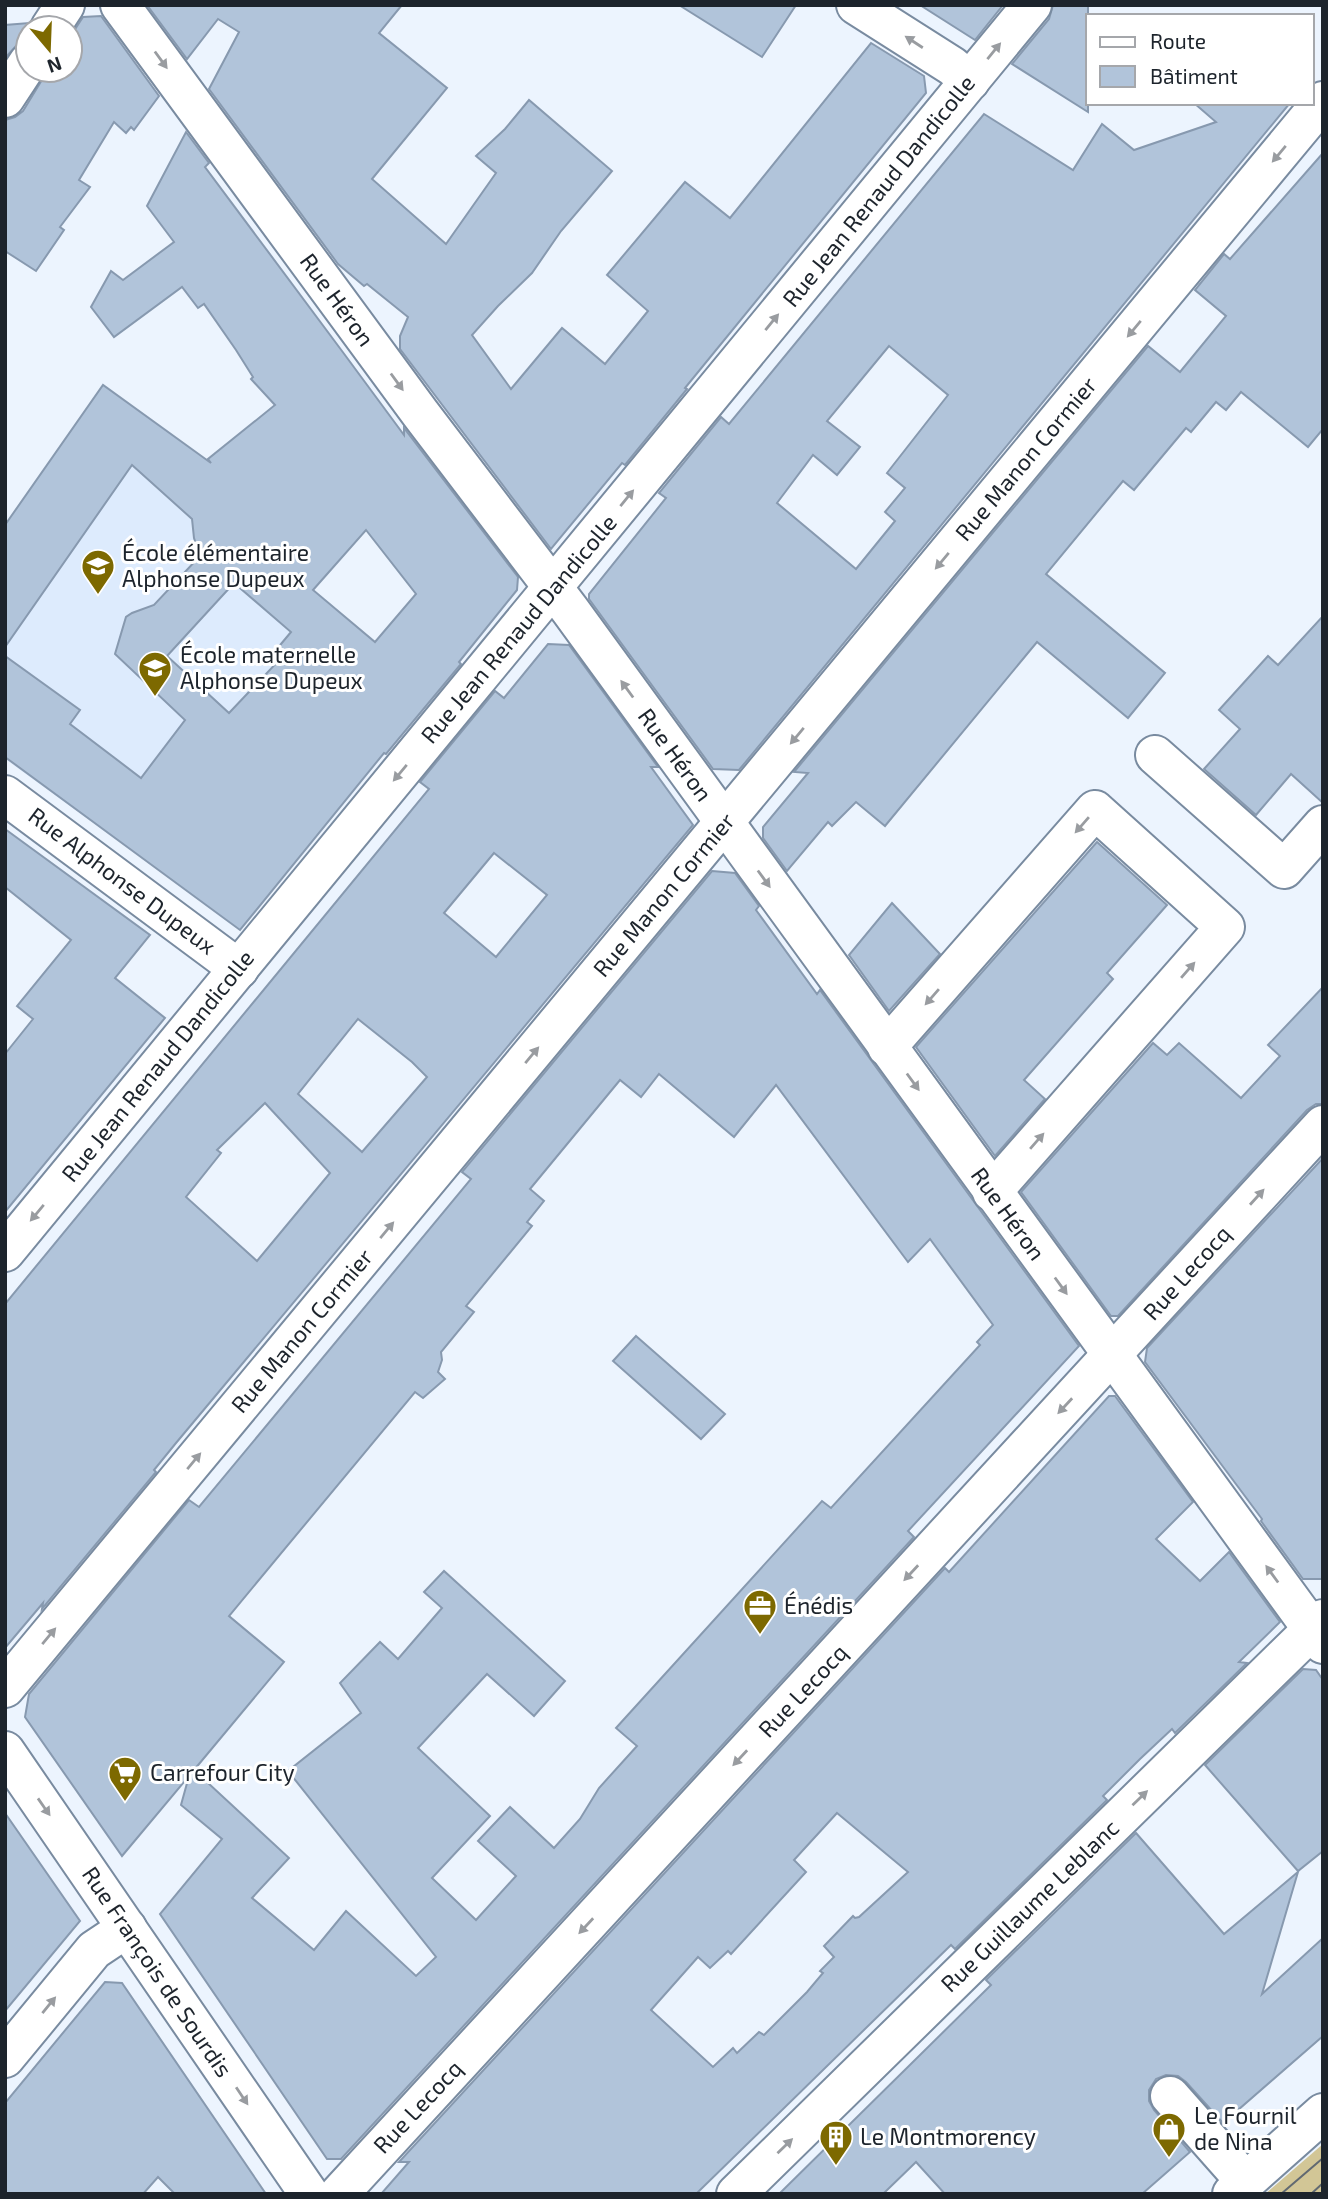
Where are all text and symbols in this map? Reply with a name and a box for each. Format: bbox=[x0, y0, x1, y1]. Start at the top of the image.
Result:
north arrow bbox=[14, 14, 84, 84]
legend bbox=[1086, 14, 1314, 105]
text: Route bbox=[1150, 28, 1206, 53]
one-way arrow bbox=[905, 35, 923, 49]
one-way arrow bbox=[986, 43, 1001, 60]
one-way arrow bbox=[153, 51, 167, 69]
text: N bbox=[44, 52, 65, 79]
text: Bâtiment bbox=[1150, 63, 1238, 88]
street label: Rue Jean Renaud Dandicolle bbox=[776, 69, 980, 312]
one-way arrow bbox=[1272, 145, 1287, 162]
street label: Rue Héron bbox=[295, 248, 381, 351]
one-way arrow bbox=[764, 313, 779, 331]
one-way arrow bbox=[1126, 320, 1142, 338]
street label: Rue Manon Cormier bbox=[949, 371, 1102, 546]
one-way arrow bbox=[390, 372, 404, 391]
one-way arrow bbox=[620, 489, 635, 507]
street label: Rue Jean Renaud Dandicolle bbox=[414, 508, 622, 748]
place label: École élémentaire Alphonse Dupeux bbox=[122, 538, 309, 592]
school or university icon: École élémentaire Alphonse Dupeux bbox=[79, 547, 117, 596]
one-way arrow bbox=[935, 552, 950, 569]
place label: École maternelle Alphonse Dupeux bbox=[180, 640, 363, 694]
school or university icon: École maternelle Alphonse Dupeux bbox=[136, 649, 174, 698]
one-way arrow bbox=[620, 680, 634, 698]
street label: Rue Héron bbox=[633, 703, 719, 806]
one-way arrow bbox=[789, 727, 805, 745]
one-way arrow bbox=[393, 764, 408, 781]
street label: Rue Alphonse Dupeux bbox=[24, 801, 222, 960]
street label: Rue Manon Cormier bbox=[587, 807, 740, 982]
one-way arrow bbox=[1075, 817, 1090, 834]
one-way arrow bbox=[757, 869, 772, 887]
street label: Rue Jean Renaud Dandicolle bbox=[55, 944, 259, 1187]
one-way arrow bbox=[1180, 961, 1196, 979]
one-way arrow bbox=[925, 988, 940, 1005]
one-way arrow bbox=[524, 1046, 539, 1063]
one-way arrow bbox=[905, 1073, 919, 1091]
one-way arrow bbox=[1029, 1132, 1045, 1149]
street label: Rue Héron bbox=[966, 1162, 1052, 1265]
one-way arrow bbox=[1248, 1189, 1264, 1206]
one-way arrow bbox=[30, 1205, 45, 1222]
street label: Rue Lecocq bbox=[1137, 1219, 1236, 1325]
one-way arrow bbox=[379, 1221, 394, 1239]
street label: Rue Manon Cormier bbox=[225, 1243, 378, 1418]
one-way arrow bbox=[1054, 1277, 1068, 1295]
one-way arrow bbox=[1058, 1397, 1074, 1414]
one-way arrow bbox=[187, 1453, 202, 1471]
one-way arrow bbox=[903, 1564, 919, 1582]
one-way arrow bbox=[1265, 1565, 1279, 1583]
office icon: Énédis bbox=[741, 1587, 779, 1636]
place label: Énédis bbox=[784, 1591, 853, 1619]
one-way arrow bbox=[41, 1628, 56, 1645]
street label: Rue Lecocq bbox=[752, 1638, 852, 1743]
one-way arrow bbox=[733, 1749, 749, 1766]
supermarket icon: Carrefour City bbox=[106, 1754, 144, 1803]
place label: Carrefour City bbox=[150, 1758, 295, 1786]
one-way arrow bbox=[1131, 1791, 1148, 1807]
one-way arrow bbox=[37, 1798, 51, 1816]
street label: Rue Guillaume Leblanc bbox=[935, 1813, 1124, 1997]
street label: Rue François de Sourdis bbox=[76, 1861, 239, 2083]
one-way arrow bbox=[578, 1917, 594, 1935]
one-way arrow bbox=[41, 1996, 56, 2014]
street label: Rue Lecocq bbox=[367, 2054, 467, 2159]
one-way arrow bbox=[235, 2087, 249, 2105]
place label: Le Fournil de Nina bbox=[1194, 2101, 1297, 2155]
shop icon: Le Fournil de Nina bbox=[1150, 2110, 1188, 2159]
building icon: Le Montmorency bbox=[817, 2118, 855, 2167]
place label: Le Montmorency bbox=[860, 2122, 1036, 2150]
one-way arrow bbox=[777, 2138, 793, 2154]

